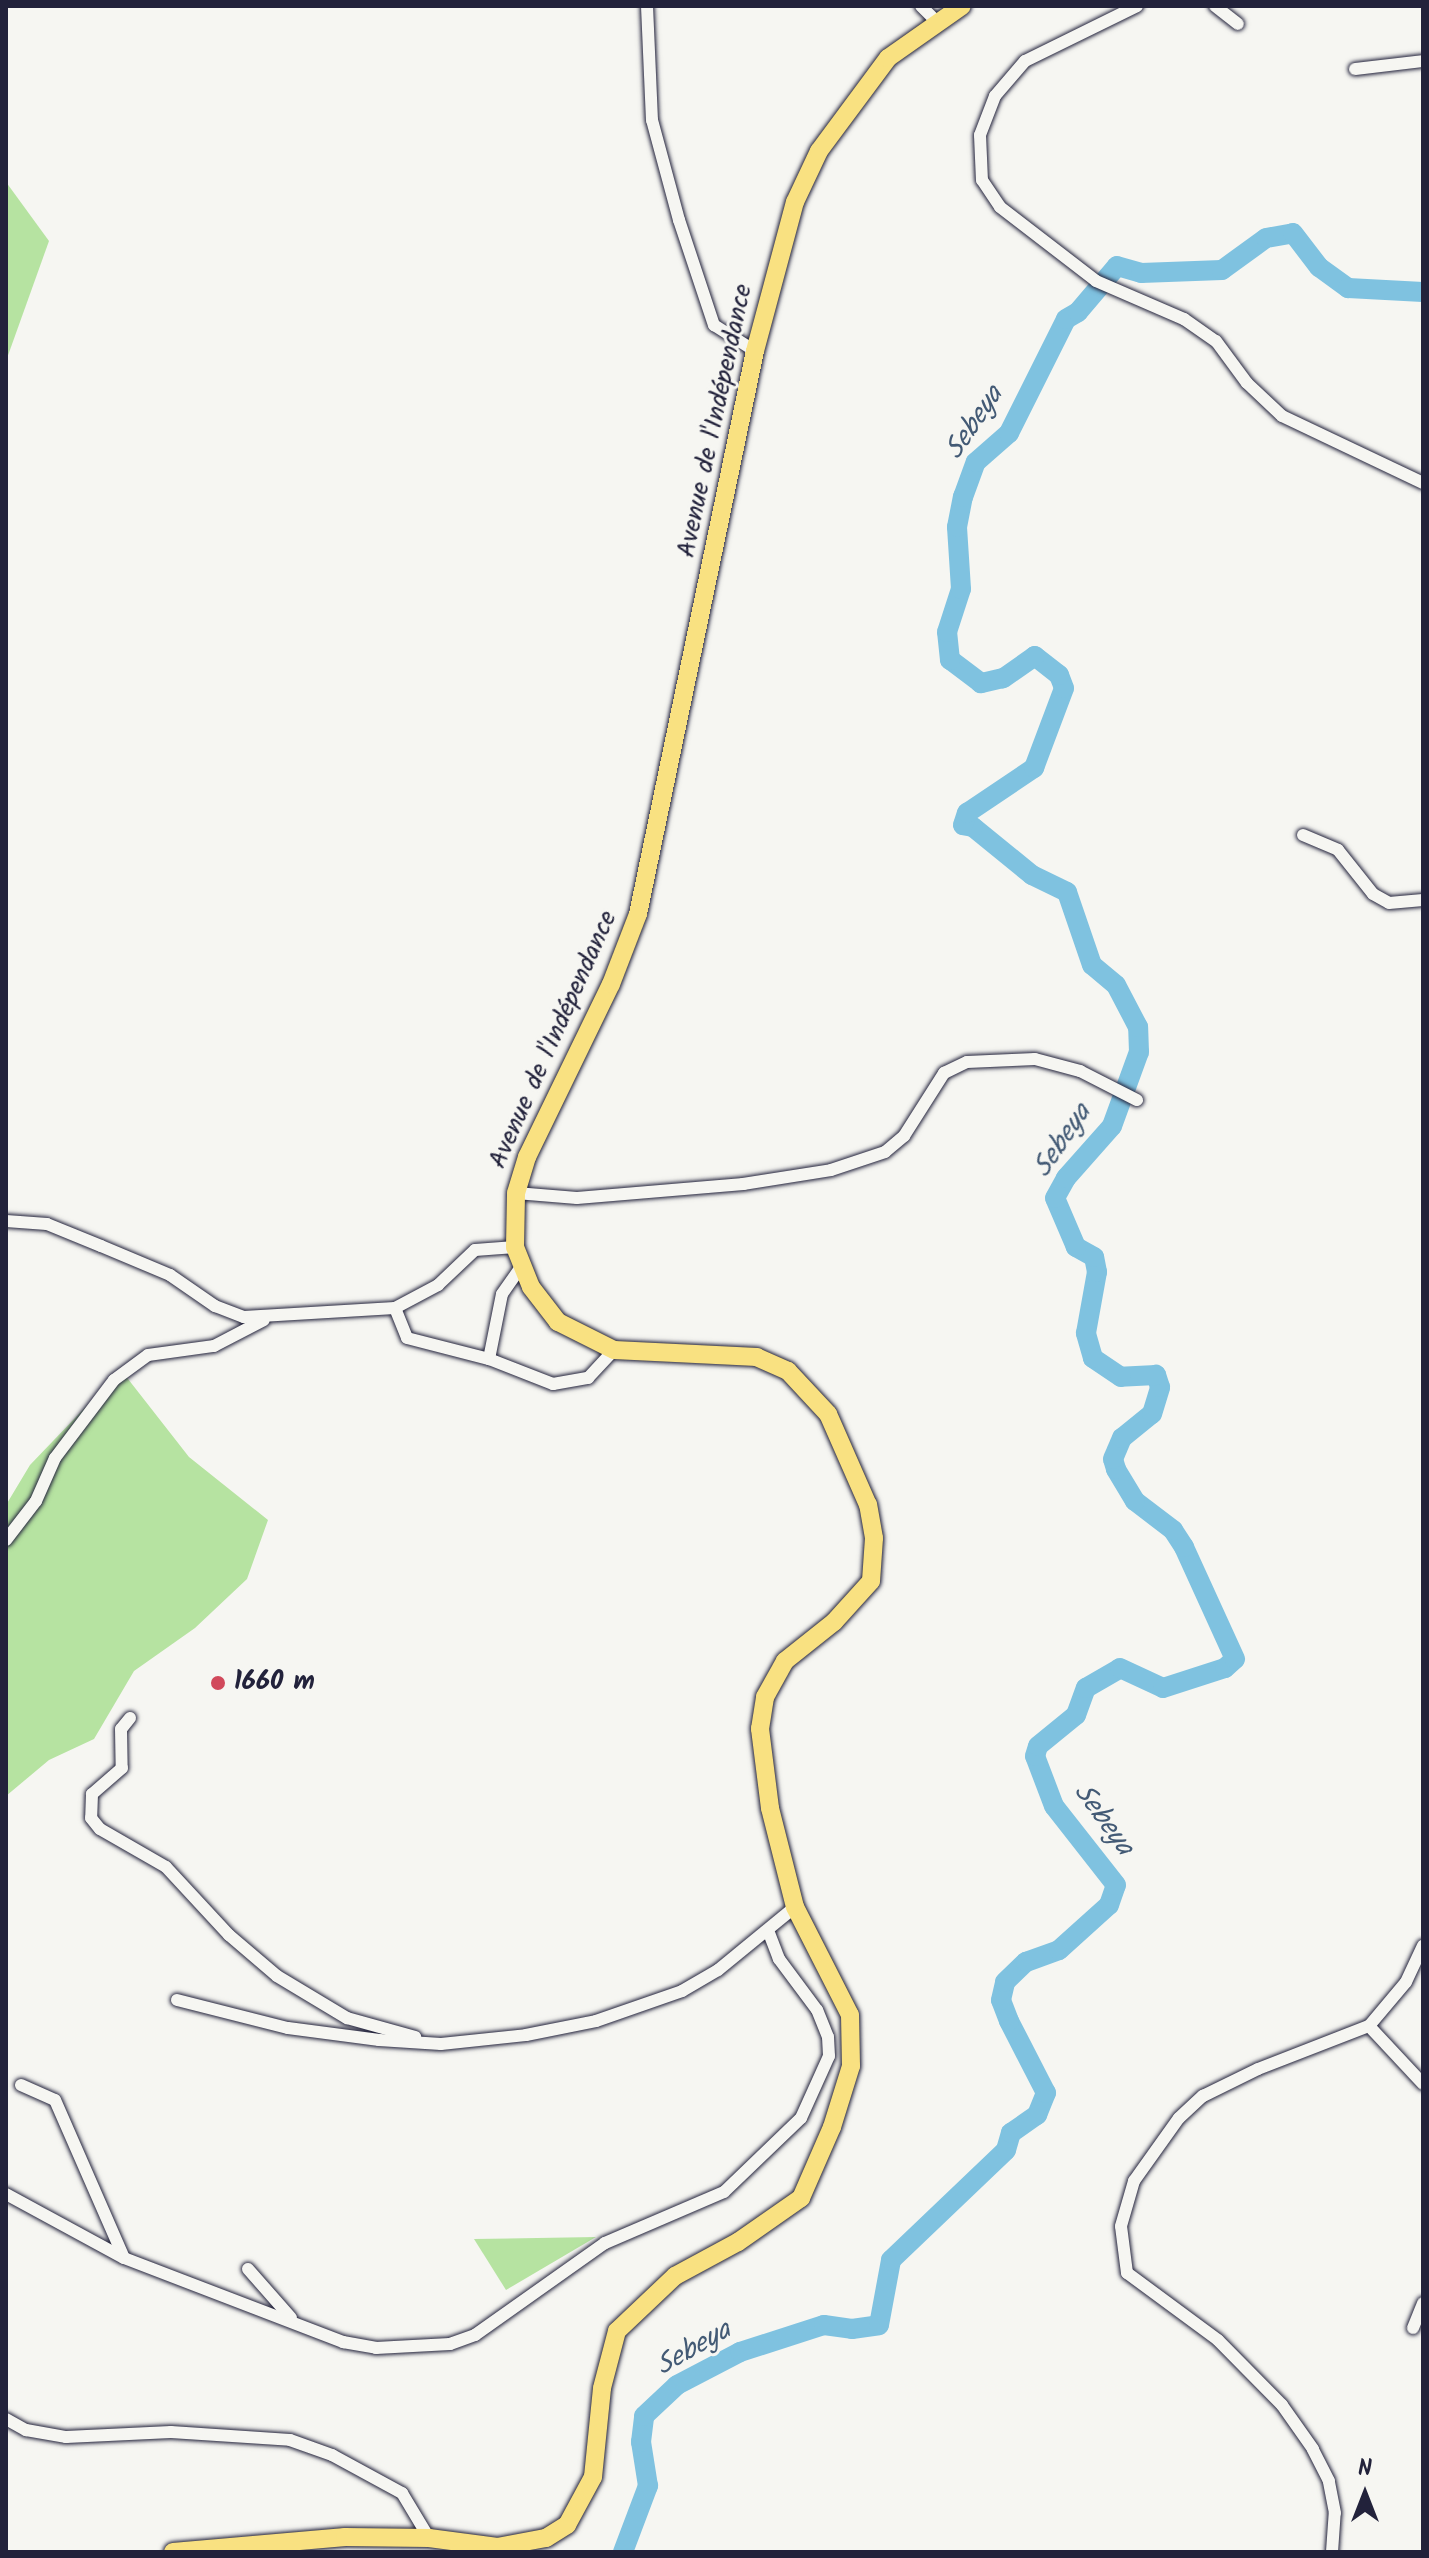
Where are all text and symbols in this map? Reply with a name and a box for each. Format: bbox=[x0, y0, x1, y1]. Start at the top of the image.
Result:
street label: Avenue de l'Indépendance bbox=[672, 281, 760, 561]
water label: Sebeya bbox=[938, 380, 1012, 466]
street label: Avenue de l'Indépendance bbox=[483, 906, 625, 1174]
water label: Sebeya bbox=[1026, 1098, 1100, 1184]
place label: 1660 m bbox=[234, 1667, 315, 1699]
marker: 1660 m bbox=[209, 1674, 227, 1692]
water label: Sebeya bbox=[1066, 1777, 1140, 1863]
water label: Sebeya bbox=[651, 2314, 737, 2384]
text: N bbox=[1358, 2452, 1372, 2487]
north arrow bbox=[1325, 2454, 1405, 2534]

